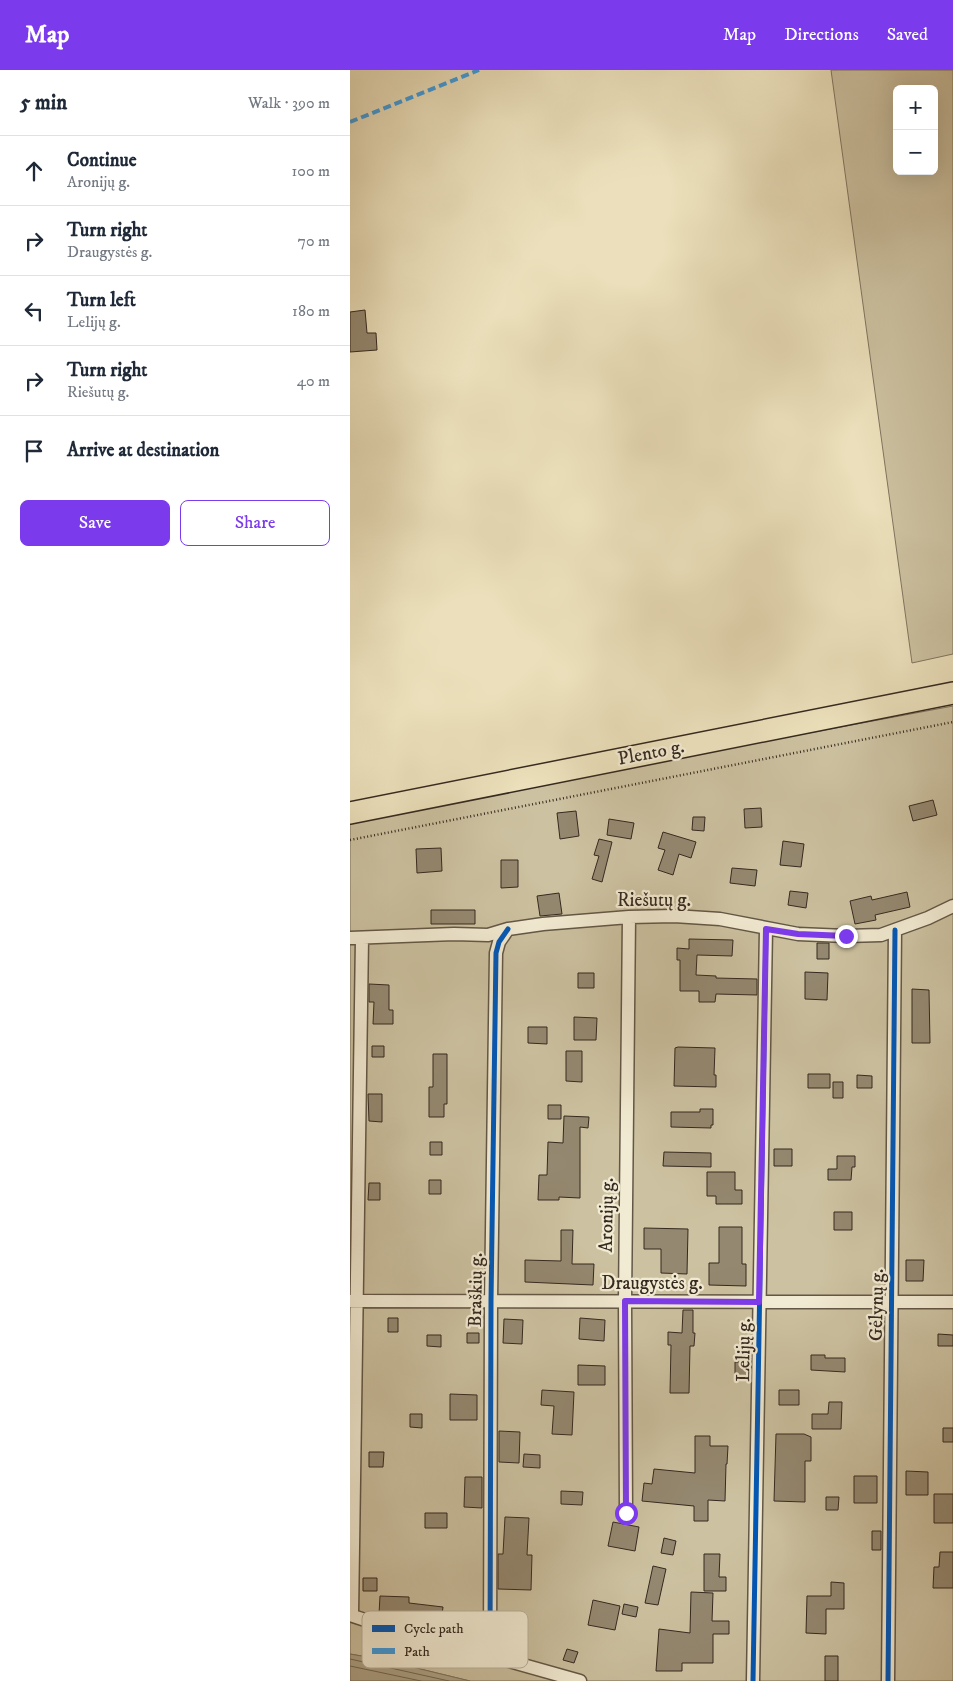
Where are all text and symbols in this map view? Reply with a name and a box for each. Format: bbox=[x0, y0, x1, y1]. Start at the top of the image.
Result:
text: Map bbox=[25, 20, 69, 50]
text: Map bbox=[723, 24, 756, 46]
text: Directions bbox=[784, 24, 859, 46]
text: Saved bbox=[887, 24, 928, 46]
map controls bbox=[893, 85, 938, 175]
button: + bbox=[893, 85, 938, 130]
text: 5 min bbox=[20, 90, 67, 116]
text: Walk · 390 m bbox=[248, 93, 330, 113]
button: − bbox=[893, 130, 938, 175]
text: Continue bbox=[67, 149, 137, 172]
icon: ahead bbox=[20, 157, 48, 185]
text: 100 m bbox=[292, 161, 330, 181]
text: Aronijų g. bbox=[67, 172, 130, 192]
text: Turn right bbox=[67, 219, 147, 242]
icon: right bbox=[20, 227, 48, 255]
text: 70 m bbox=[298, 231, 330, 251]
text: Draugystės g. bbox=[67, 242, 152, 262]
text: Turn left bbox=[67, 289, 136, 312]
icon: left bbox=[20, 297, 48, 325]
text: 180 m bbox=[292, 301, 330, 321]
text: Lelijų g. bbox=[67, 312, 121, 332]
text: Turn right bbox=[67, 359, 147, 382]
icon: right bbox=[20, 367, 48, 395]
text: 40 m bbox=[297, 371, 330, 391]
text: Riešutų g. bbox=[67, 382, 129, 402]
icon: arrive bbox=[20, 437, 48, 465]
text: Arrive at destination bbox=[67, 439, 219, 462]
button: Save bbox=[20, 500, 170, 546]
button: Share bbox=[180, 500, 330, 546]
street label: Plento g. bbox=[616, 735, 686, 771]
street label: Riešutų g. bbox=[617, 889, 691, 912]
route end bbox=[835, 925, 858, 948]
street label: Aronijų g. bbox=[595, 1177, 619, 1253]
street label: Braškių g. bbox=[464, 1252, 488, 1328]
street label: Gėlynų g. bbox=[865, 1269, 889, 1341]
street label: Draugystės g. bbox=[601, 1272, 703, 1295]
street label: Lelijų g. bbox=[732, 1318, 756, 1382]
route start bbox=[615, 1502, 638, 1525]
legend bbox=[362, 1611, 528, 1668]
text: Cycle path bbox=[404, 1620, 464, 1638]
text: Path bbox=[404, 1643, 431, 1661]

